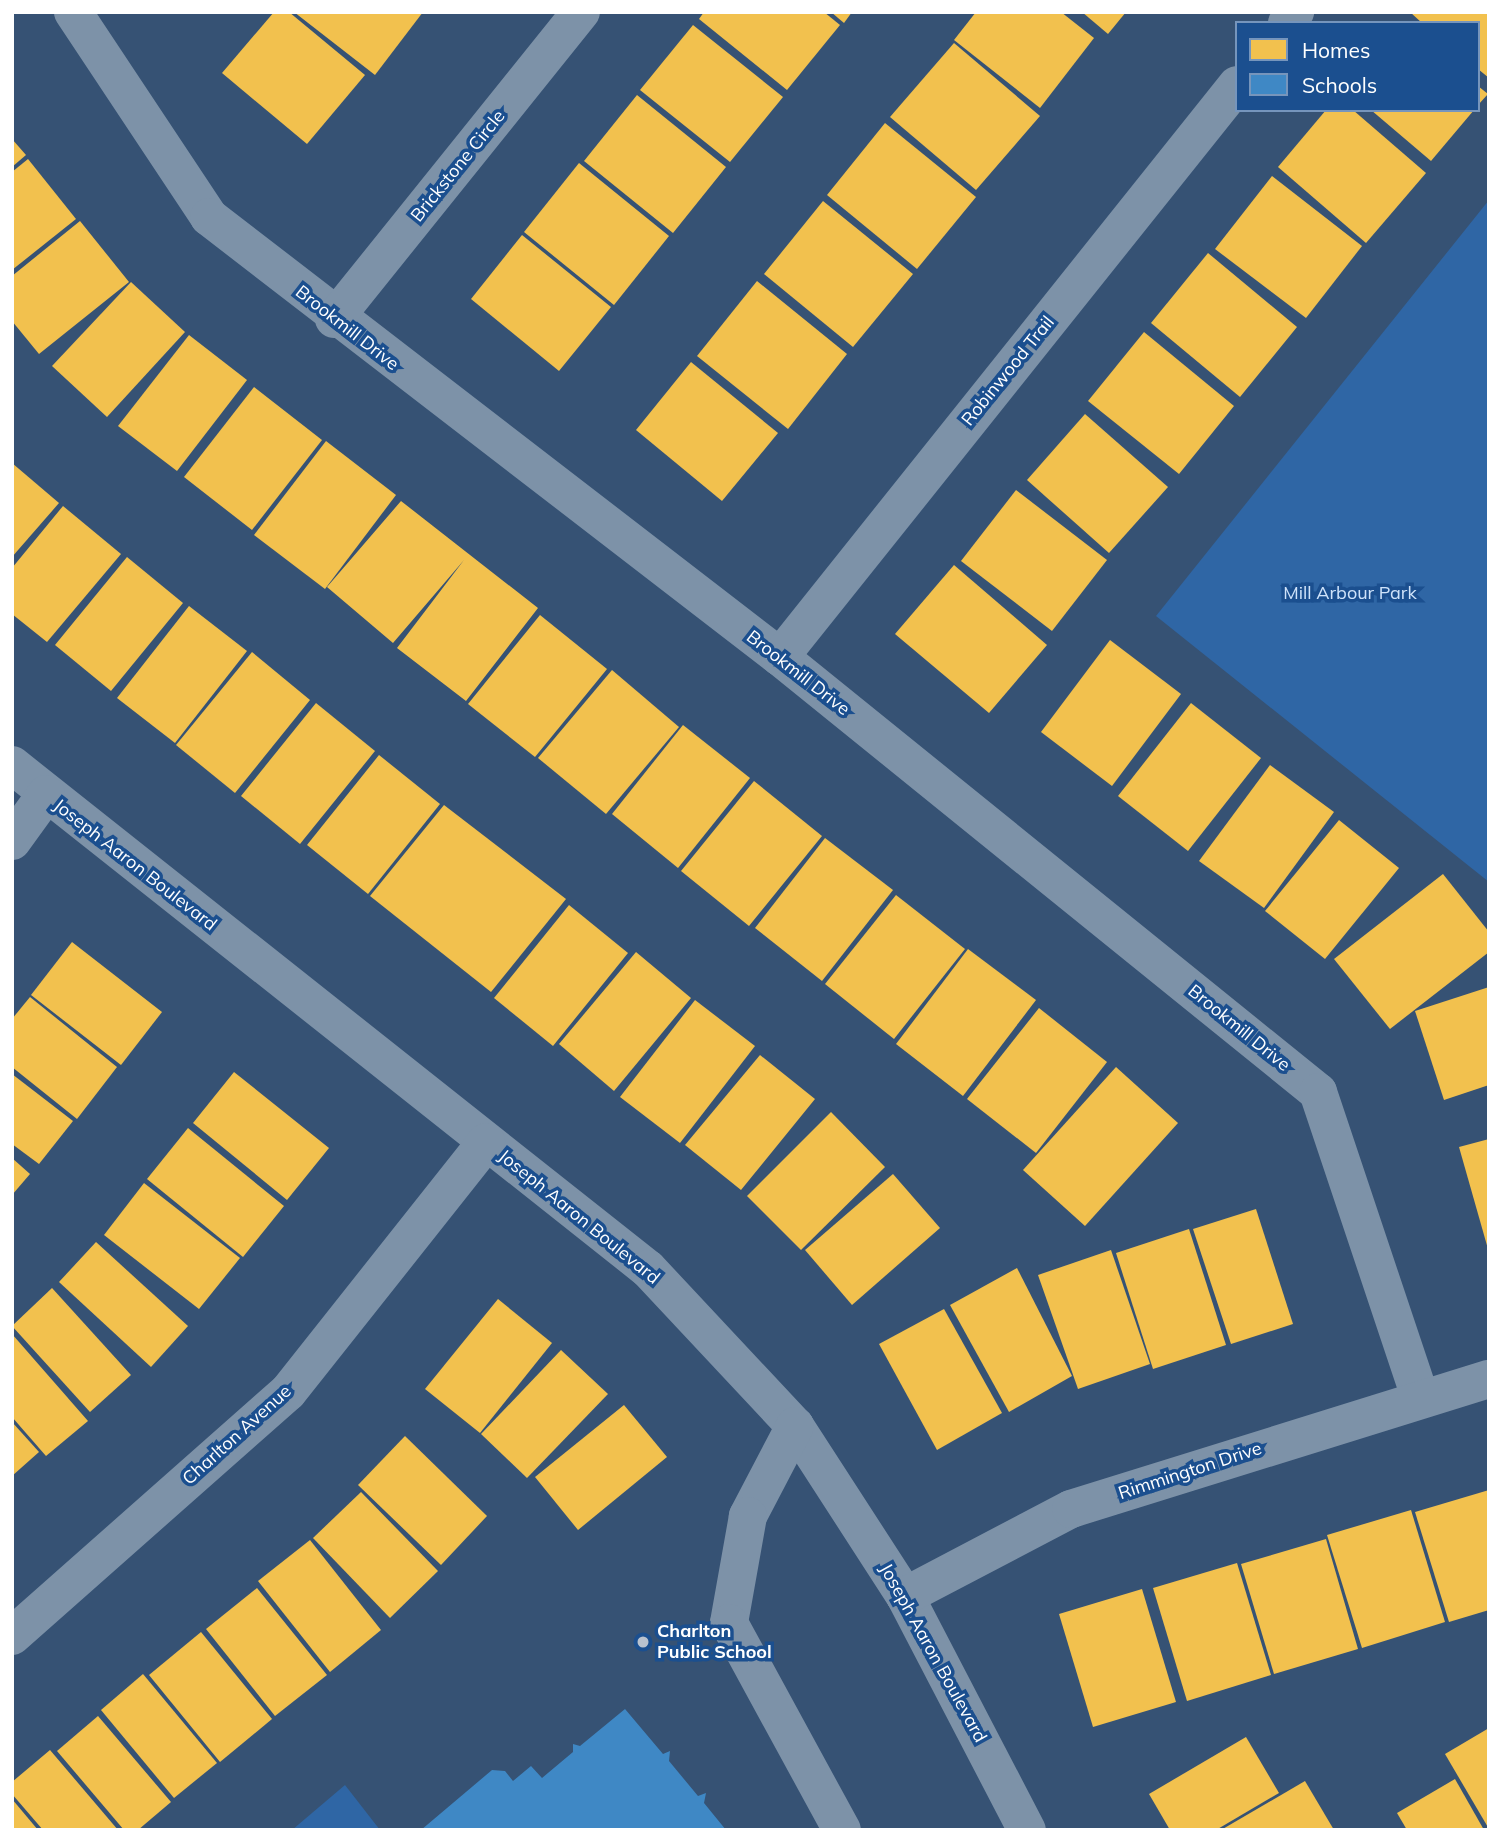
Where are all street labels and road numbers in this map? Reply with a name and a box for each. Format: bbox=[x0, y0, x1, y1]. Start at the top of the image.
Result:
street label: Brickstone Circle bbox=[406, 106, 510, 226]
street label: Brookmill Drive bbox=[291, 281, 403, 375]
street label: Robinwood Trail bbox=[957, 312, 1059, 430]
street label: Brookmill Drive bbox=[742, 626, 854, 720]
street label: Joseph Aaron Boulevard bbox=[49, 795, 221, 935]
street label: Brookmill Drive bbox=[1184, 980, 1294, 1076]
street label: Joseph Aaron Boulevard bbox=[494, 1145, 664, 1289]
street label: Charlton Avenue bbox=[178, 1380, 296, 1490]
street label: Rimmington Drive bbox=[1116, 1438, 1264, 1504]
street label: Joseph Aaron Boulevard bbox=[875, 1560, 991, 1746]

